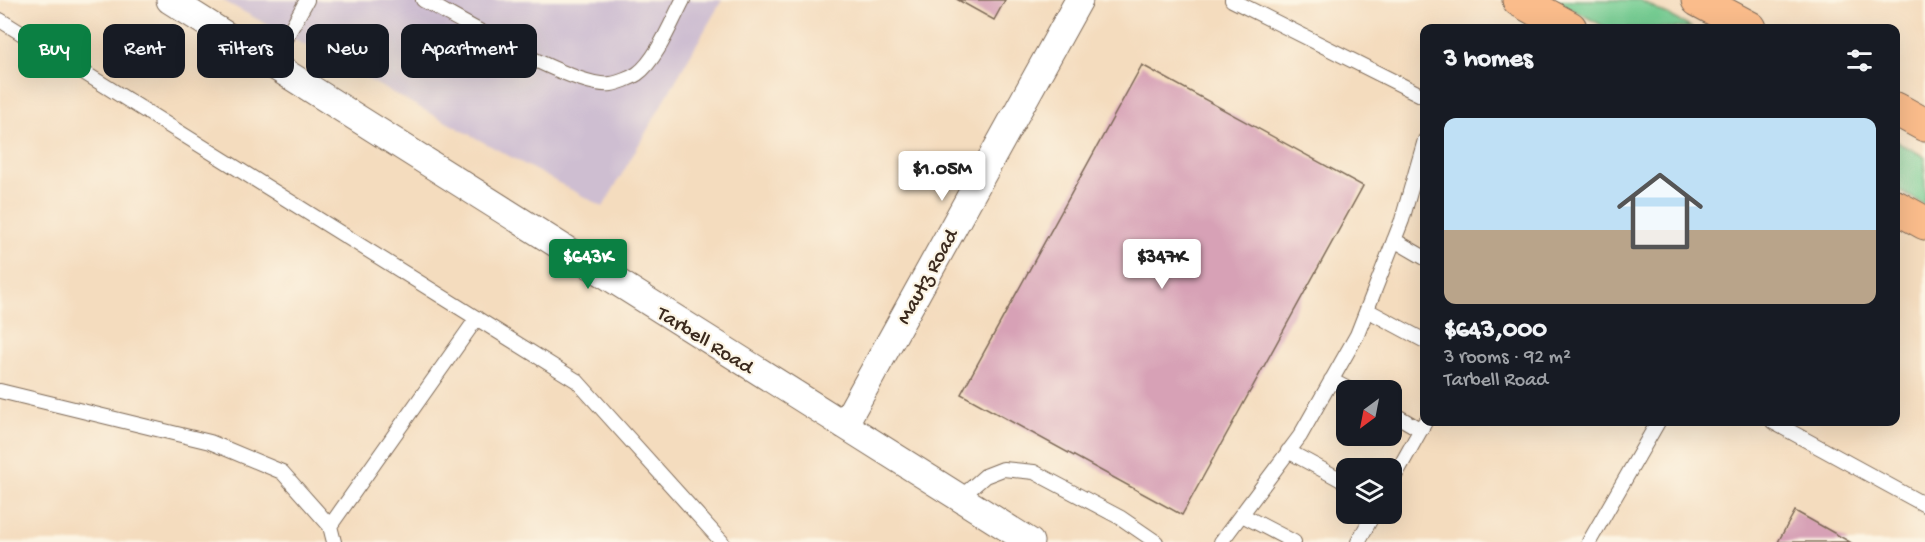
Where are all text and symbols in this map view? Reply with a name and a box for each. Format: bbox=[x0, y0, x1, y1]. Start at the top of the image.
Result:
chip: Buy bbox=[18, 24, 91, 78]
chip: Rent bbox=[103, 24, 185, 78]
chip: Filters bbox=[197, 24, 294, 78]
chip: New bbox=[306, 24, 389, 78]
chip: Apartment bbox=[401, 24, 537, 78]
icon: filters bbox=[1843, 44, 1876, 77]
text: 3 homes bbox=[1444, 45, 1533, 76]
pin: $1.05M bbox=[893, 151, 991, 202]
icon: home bbox=[1606, 157, 1714, 265]
text: $1.05M bbox=[912, 159, 972, 182]
street label: Mautz Road bbox=[893, 224, 966, 330]
pin: $643K bbox=[546, 239, 630, 290]
pin: $347K bbox=[1120, 239, 1204, 290]
text: $643K bbox=[563, 247, 613, 270]
text: $347K bbox=[1137, 247, 1187, 270]
street label: Tarbell Road bbox=[650, 302, 759, 382]
text: $643,000 bbox=[1444, 316, 1547, 347]
text: 3 rooms · 92 m² bbox=[1444, 347, 1571, 370]
text: Tarbell Road bbox=[1444, 370, 1548, 393]
north arrow bbox=[1336, 380, 1402, 446]
map controls bbox=[1336, 380, 1402, 524]
button: layers bbox=[1336, 458, 1402, 524]

